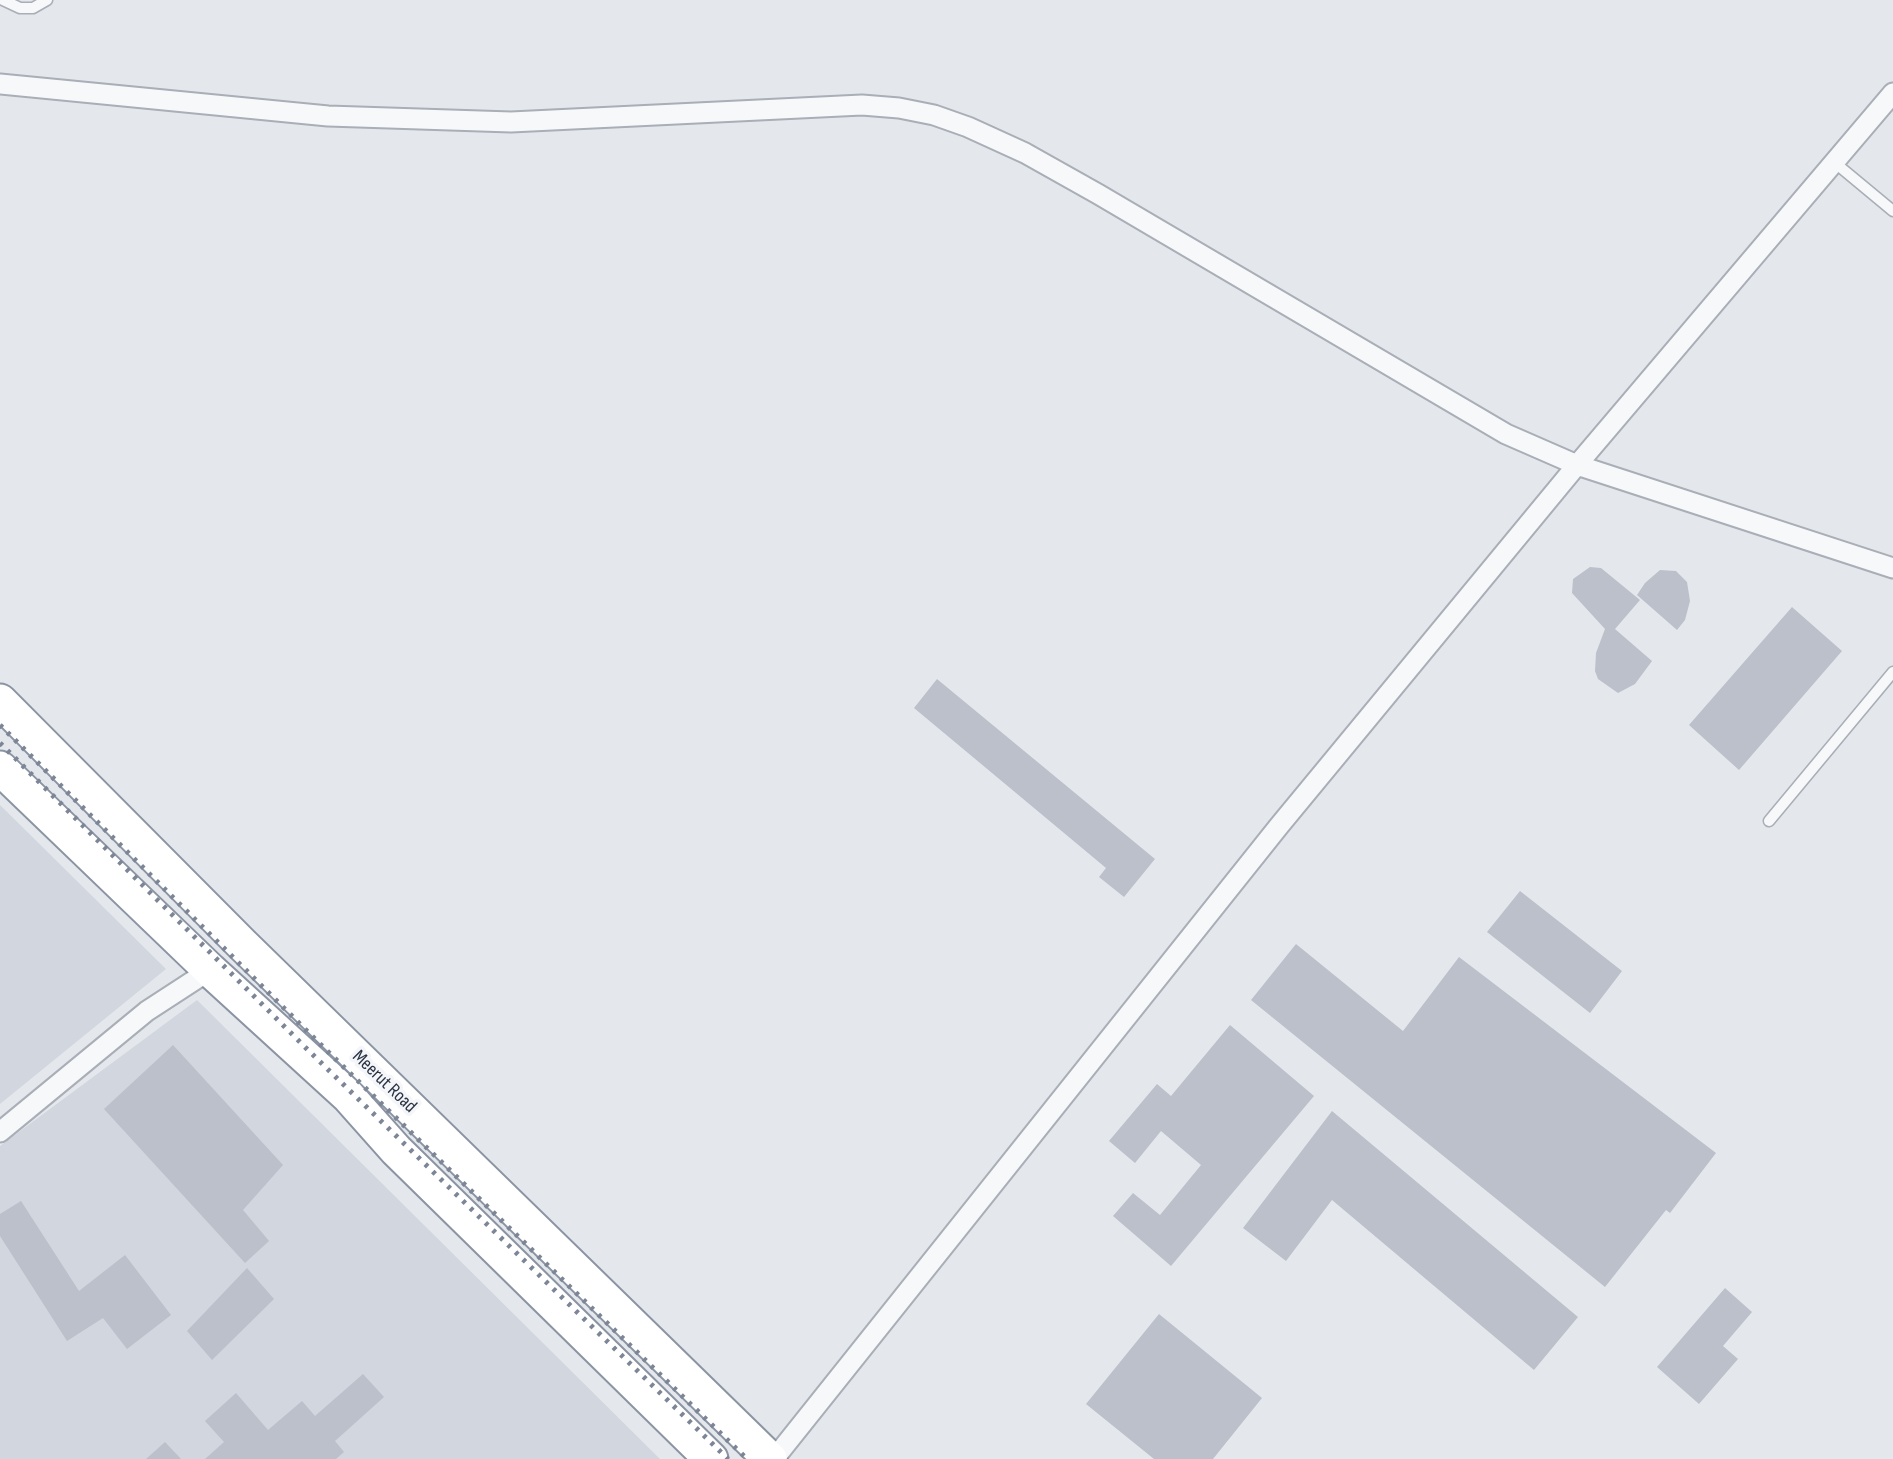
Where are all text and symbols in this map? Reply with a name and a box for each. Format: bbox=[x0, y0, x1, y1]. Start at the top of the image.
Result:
street label: Meerut Road bbox=[347, 1046, 421, 1118]

